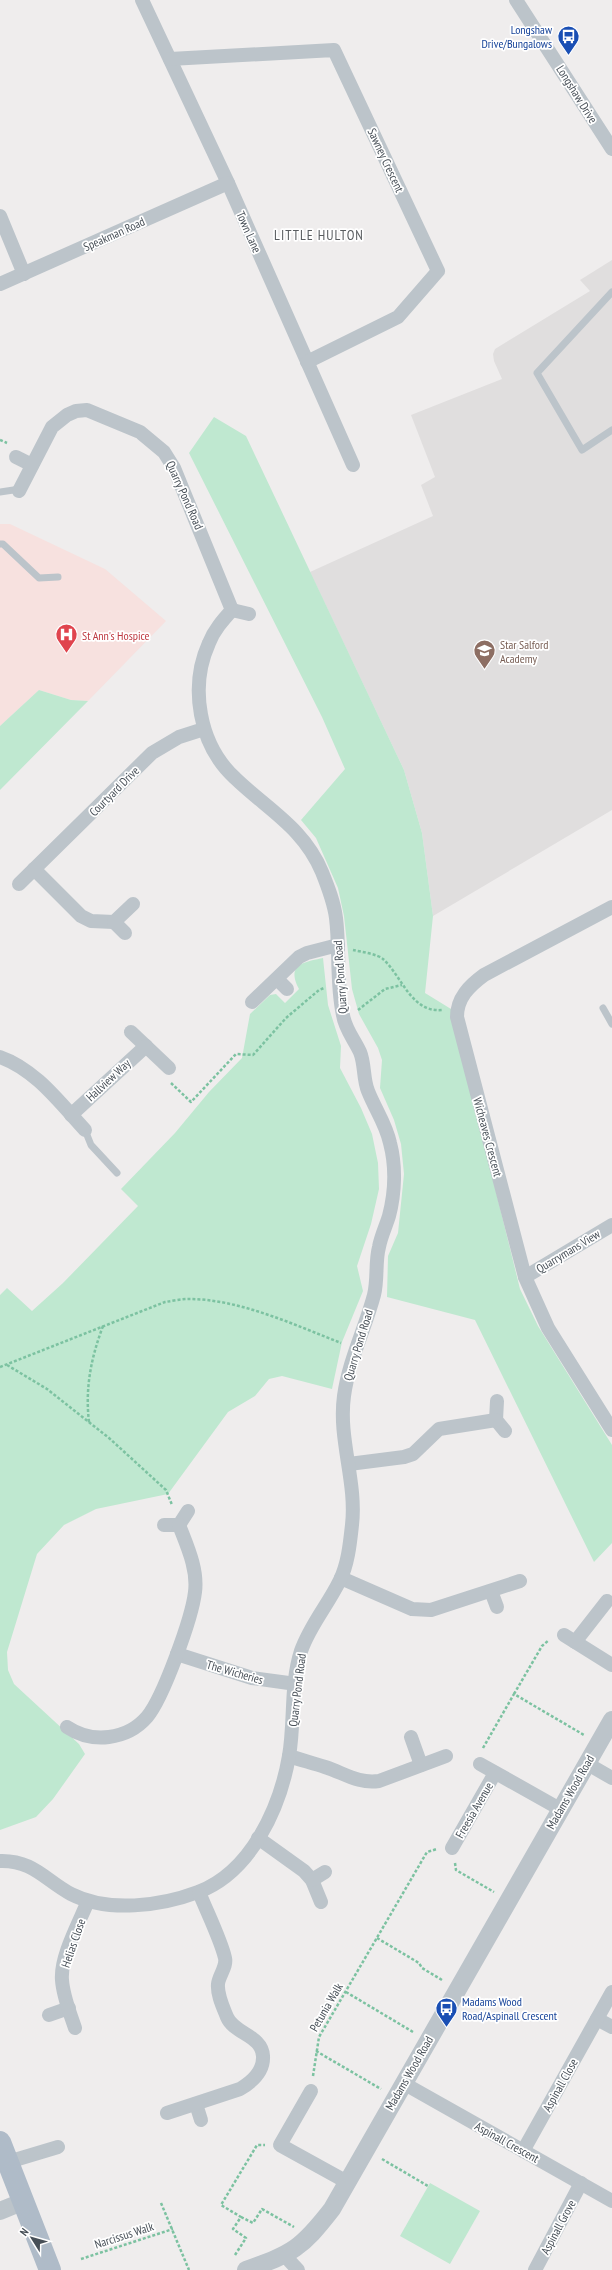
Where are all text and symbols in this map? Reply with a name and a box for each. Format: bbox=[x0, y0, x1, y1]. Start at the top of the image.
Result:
place label: Longshaw Drive/Bungalows bbox=[482, 22, 553, 51]
bus stop icon: Longshaw Drive/Bungalows bbox=[555, 23, 581, 56]
street label: Longshaw Drive bbox=[553, 62, 601, 126]
street label: Sawney Crescent bbox=[365, 126, 408, 195]
street label: Town Lane bbox=[233, 209, 265, 255]
street label: Speakman Road bbox=[81, 214, 147, 254]
district label: LITTLE HULTON bbox=[274, 226, 364, 244]
street label: Quarry Pond Road bbox=[163, 458, 207, 532]
hospital icon: St Ann's Hospice bbox=[53, 622, 79, 655]
place label: St Ann's Hospice bbox=[82, 628, 150, 643]
place label: Star Salford Academy bbox=[500, 637, 548, 666]
school or university icon: Star Salford Academy bbox=[472, 638, 498, 671]
street label: Courtyard Drive bbox=[86, 763, 142, 819]
street label: Quarry Pond Road bbox=[330, 940, 350, 1014]
street label: Hallview Way bbox=[83, 1055, 134, 1104]
street label: Wicheaves Crescent bbox=[470, 1096, 506, 1179]
street label: Quarrymans View bbox=[533, 1226, 603, 1276]
street label: Quarry Pond Road bbox=[340, 1308, 376, 1382]
street label: Quarry Pond Road bbox=[285, 1653, 309, 1727]
street label: The Wicheries bbox=[205, 1657, 265, 1687]
street label: Madams Wood Road bbox=[543, 1752, 597, 1832]
street label: Freesia Avenue bbox=[452, 1779, 496, 1841]
street label: Helias Close bbox=[58, 1917, 88, 1969]
street label: Petunia Walk bbox=[306, 1980, 346, 2034]
place label: Madams Wood Road/Aspinall Crescent bbox=[462, 1994, 558, 2023]
bus stop icon: Madams Wood Road/Aspinall Crescent bbox=[434, 1995, 460, 2028]
street label: Madams Wood Road bbox=[382, 2033, 436, 2113]
street label: Aspinall Close bbox=[539, 2056, 581, 2114]
street label: Aspinall Crescent bbox=[472, 2118, 542, 2166]
street label: Aspinall Grove bbox=[537, 2197, 579, 2257]
north arrow bbox=[12, 2218, 52, 2258]
street label: Narcissus Walk bbox=[93, 2218, 156, 2252]
text: N bbox=[17, 2225, 31, 2239]

